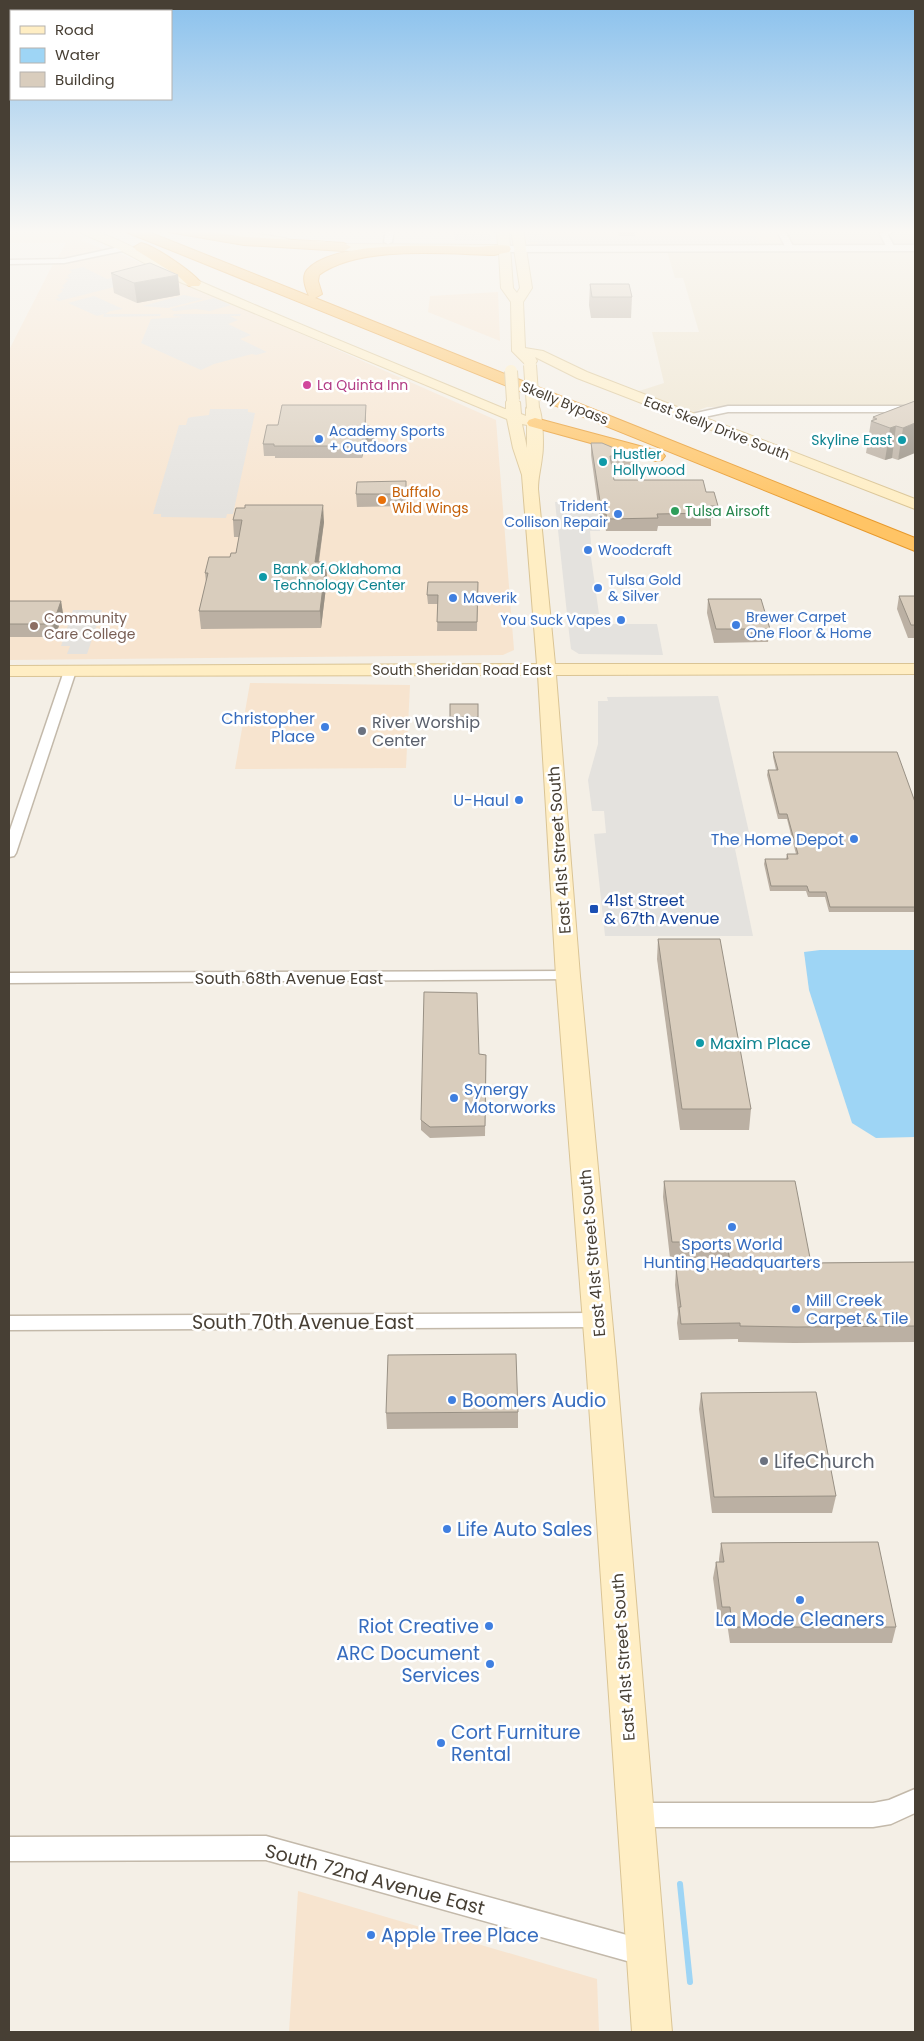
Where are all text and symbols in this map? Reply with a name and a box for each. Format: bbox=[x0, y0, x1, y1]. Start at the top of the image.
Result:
legend bbox=[10, 10, 172, 100]
text: Road bbox=[55, 19, 94, 40]
text: Water bbox=[55, 44, 101, 65]
text: Building bbox=[55, 69, 115, 90]
place label: La Quinta Inn bbox=[317, 375, 408, 395]
street label: Skelly Bypass bbox=[518, 376, 612, 430]
marker: La Quinta Inn bbox=[301, 379, 313, 391]
street label: East Skelly Drive South bbox=[641, 391, 793, 465]
place label: Academy Sports + Outdoors bbox=[329, 421, 445, 457]
place label: Skyline East bbox=[811, 430, 892, 450]
marker: Academy Sports + Outdoors bbox=[313, 433, 325, 445]
marker: Skyline East bbox=[896, 434, 908, 446]
place label: Hustler Hollywood bbox=[613, 444, 685, 480]
marker: Hustler Hollywood bbox=[597, 456, 609, 468]
place label: Buffalo Wild Wings bbox=[392, 482, 469, 518]
marker: Buffalo Wild Wings bbox=[376, 494, 388, 506]
place label: Trident Collison Repair bbox=[504, 496, 608, 532]
place label: Tulsa Airsoft bbox=[685, 501, 770, 521]
marker: Tulsa Airsoft bbox=[669, 505, 681, 517]
marker: Trident Collison Repair bbox=[612, 508, 624, 520]
place label: Woodcraft bbox=[598, 540, 672, 560]
marker: Woodcraft bbox=[582, 544, 594, 556]
place label: Bank of Oklahoma Technology Center bbox=[273, 559, 406, 595]
place label: Tulsa Gold & Silver bbox=[608, 570, 681, 606]
marker: Bank of Oklahoma Technology Center bbox=[257, 571, 269, 583]
marker: Tulsa Gold & Silver bbox=[592, 582, 604, 594]
place label: Maverik bbox=[463, 588, 518, 608]
marker: Maverik bbox=[447, 592, 459, 604]
place label: Brewer Carpet One Floor & Home bbox=[746, 607, 872, 643]
place label: Community Care College bbox=[44, 608, 136, 644]
place label: You Suck Vapes bbox=[500, 610, 611, 630]
marker: You Suck Vapes bbox=[615, 614, 627, 626]
marker: Brewer Carpet One Floor & Home bbox=[730, 619, 742, 631]
marker: Community Care College bbox=[28, 620, 40, 632]
street label: South Sheridan Road East bbox=[372, 660, 552, 680]
place label: Christopher Place bbox=[221, 707, 315, 748]
place label: River Worship Center bbox=[372, 711, 480, 752]
marker: Christopher Place bbox=[319, 721, 331, 733]
marker: River Worship Center bbox=[356, 725, 368, 737]
street label: East 41st Street South bbox=[542, 765, 577, 935]
place label: U-Haul bbox=[453, 789, 509, 812]
marker: U-Haul bbox=[513, 794, 525, 806]
place label: The Home Depot bbox=[711, 828, 844, 851]
marker: The Home Depot bbox=[848, 833, 860, 845]
place label: 41st Street & 67th Avenue bbox=[604, 889, 719, 930]
marker: 41st Street & 67th Avenue bbox=[588, 903, 600, 915]
street label: South 68th Avenue East bbox=[195, 967, 383, 990]
place label: Maxim Place bbox=[710, 1032, 811, 1055]
marker: Maxim Place bbox=[694, 1037, 706, 1049]
place label: Synergy Motorworks bbox=[464, 1078, 556, 1119]
marker: Synergy Motorworks bbox=[448, 1092, 460, 1104]
street label: East 41st Street South bbox=[574, 1168, 611, 1338]
marker: Sports World Hunting Headquarters bbox=[726, 1221, 738, 1233]
place label: Sports World Hunting Headquarters bbox=[643, 1233, 821, 1274]
place label: Mill Creek Carpet & Tile bbox=[806, 1289, 909, 1330]
marker: Mill Creek Carpet & Tile bbox=[790, 1303, 802, 1315]
street label: South 70th Avenue East bbox=[192, 1309, 414, 1336]
place label: Boomers Audio bbox=[462, 1387, 606, 1414]
marker: Boomers Audio bbox=[446, 1394, 458, 1406]
place label: LifeChurch bbox=[774, 1448, 875, 1475]
marker: LifeChurch bbox=[758, 1455, 770, 1467]
place label: Life Auto Sales bbox=[457, 1516, 592, 1543]
marker: Life Auto Sales bbox=[441, 1523, 453, 1535]
street label: East 41st Street South bbox=[606, 1572, 641, 1742]
marker: La Mode Cleaners bbox=[794, 1594, 806, 1606]
place label: La Mode Cleaners bbox=[715, 1606, 885, 1633]
place label: Riot Creative bbox=[358, 1613, 479, 1640]
marker: Riot Creative bbox=[483, 1620, 495, 1632]
place label: ARC Document Services bbox=[336, 1640, 480, 1689]
marker: ARC Document Services bbox=[484, 1658, 496, 1670]
place label: Cort Furniture Rental bbox=[451, 1719, 581, 1768]
marker: Cort Furniture Rental bbox=[435, 1737, 447, 1749]
street label: South 72nd Avenue East bbox=[262, 1837, 488, 1922]
place label: Apple Tree Place bbox=[381, 1922, 539, 1949]
marker: Apple Tree Place bbox=[365, 1929, 377, 1941]

